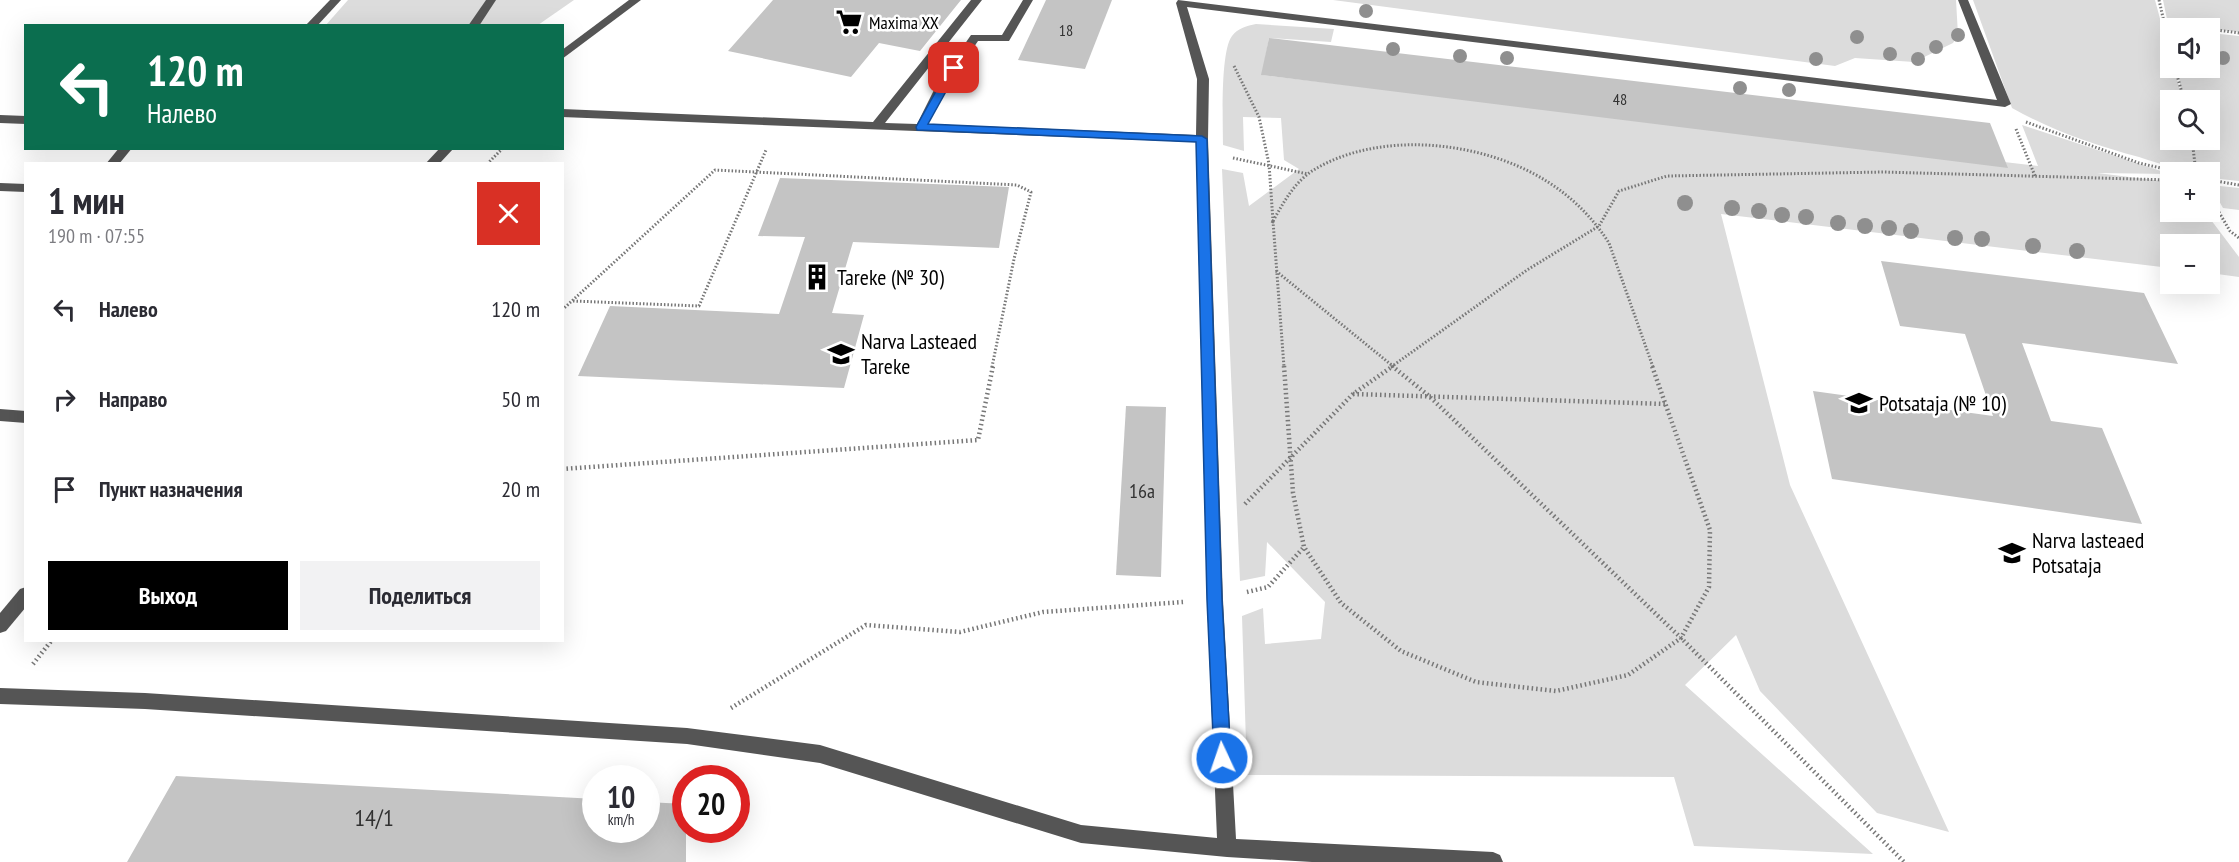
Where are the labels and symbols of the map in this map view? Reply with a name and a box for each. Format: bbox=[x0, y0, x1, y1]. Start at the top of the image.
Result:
supermarket icon: Maxima XX bbox=[834, 7, 864, 37]
place label: Maxima XX bbox=[869, 11, 939, 34]
house number: 18 bbox=[1059, 20, 1073, 40]
pin bbox=[928, 42, 979, 93]
house number: 48 bbox=[1613, 89, 1627, 109]
building icon: Tareke (№ 30) bbox=[802, 262, 832, 292]
place label: Tareke (№ 30) bbox=[837, 263, 945, 291]
place label: Narva Lasteaed Tareke bbox=[861, 327, 977, 380]
school or university icon: Narva Lasteaed Tareke bbox=[826, 339, 856, 369]
school or university icon: Potsataja (№ 10) bbox=[1844, 388, 1874, 418]
place label: Potsataja (№ 10) bbox=[1879, 389, 2007, 417]
house number: 16a bbox=[1129, 478, 1155, 504]
place label: Narva lasteaed Potsataja bbox=[2032, 526, 2144, 579]
school or university icon: Narva lasteaed Potsataja bbox=[1997, 538, 2027, 568]
position arrow bbox=[1190, 726, 1254, 790]
speed limit sign: 20 bbox=[672, 765, 750, 843]
house number: 14/1 bbox=[354, 802, 394, 833]

